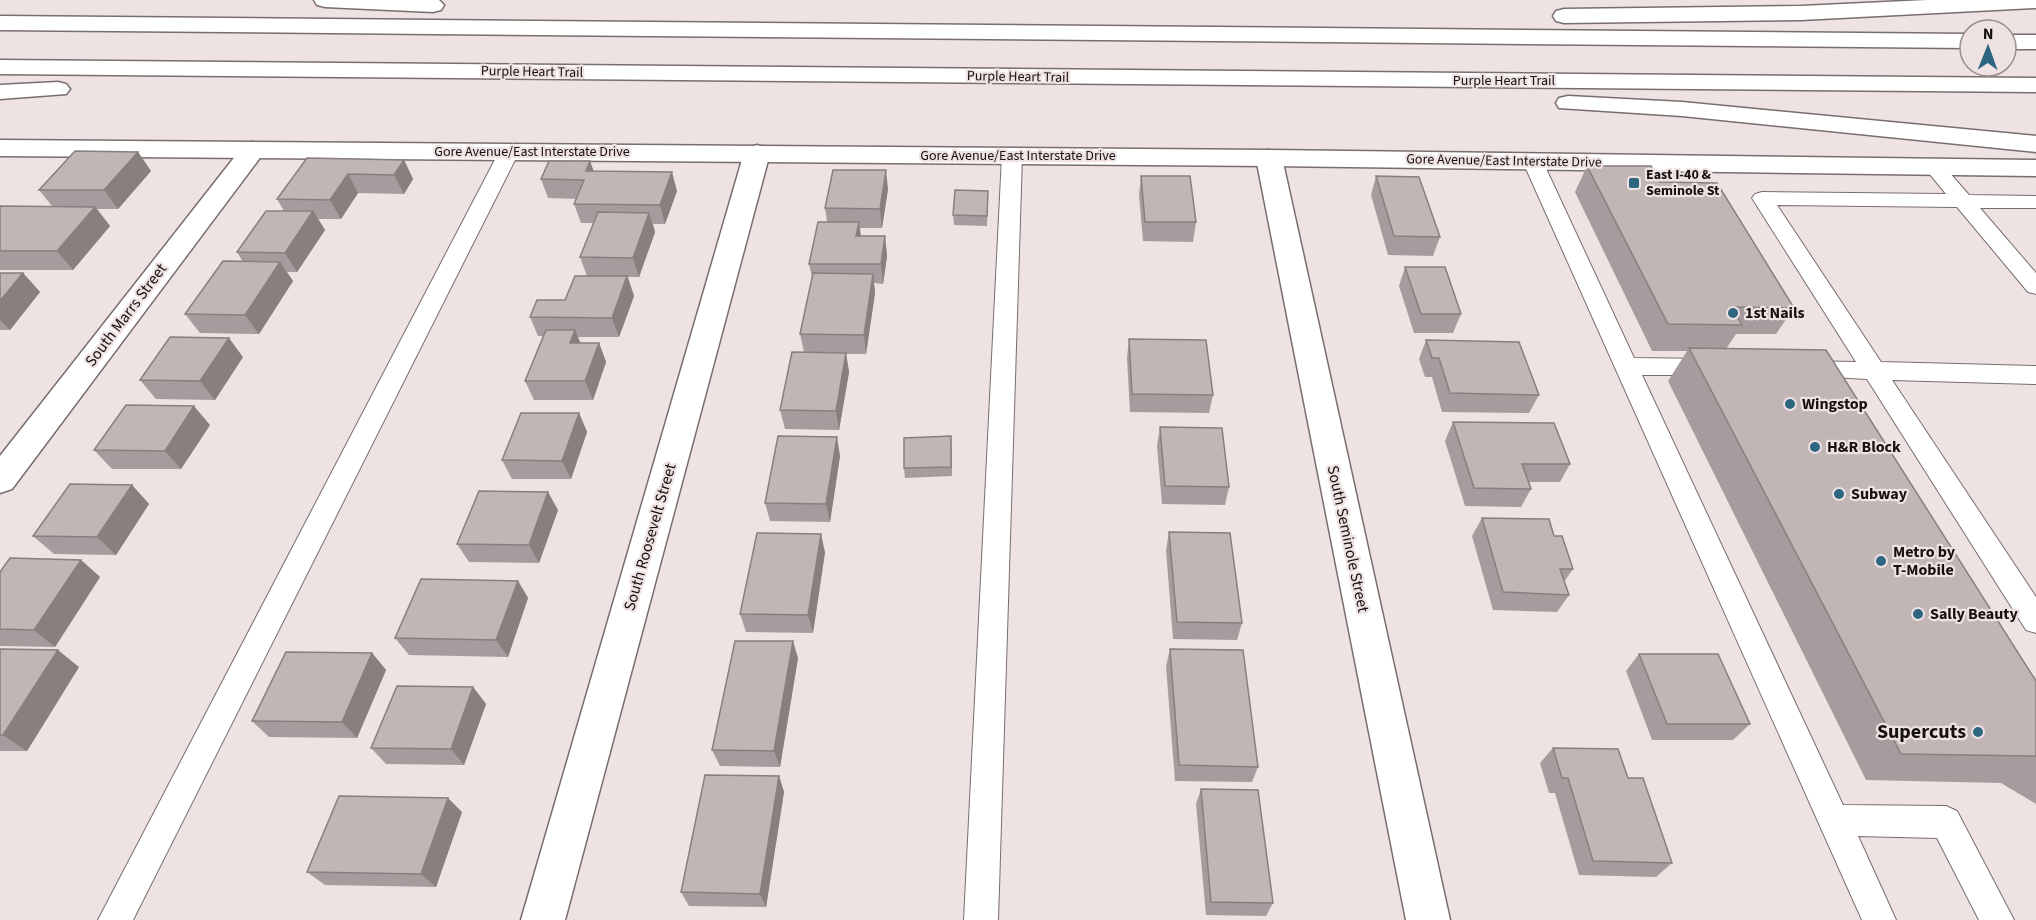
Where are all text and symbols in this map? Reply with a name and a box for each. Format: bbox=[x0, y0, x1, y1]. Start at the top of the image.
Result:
north arrow bbox=[1958, 18, 2018, 78]
text: N bbox=[1983, 23, 1994, 45]
street label: Purple Heart Trail bbox=[481, 61, 584, 83]
street label: Purple Heart Trail bbox=[967, 66, 1070, 88]
street label: Purple Heart Trail bbox=[1453, 71, 1556, 91]
street label: Gore Avenue/East Interstate Drive bbox=[434, 142, 630, 162]
street label: Gore Avenue/East Interstate Drive bbox=[920, 146, 1116, 166]
street label: Gore Avenue/East Interstate Drive bbox=[1406, 149, 1602, 173]
place label: East I-40 & Seminole St bbox=[1646, 165, 1720, 201]
marker: East I-40 & Seminole St bbox=[1627, 176, 1641, 190]
street label: South Marrs Street bbox=[80, 258, 172, 371]
place label: 1st Nails bbox=[1745, 302, 1805, 324]
marker: 1st Nails bbox=[1726, 306, 1740, 320]
place label: Wingstop bbox=[1802, 393, 1868, 415]
marker: Wingstop bbox=[1783, 397, 1797, 411]
place label: H&R Block bbox=[1827, 436, 1901, 458]
marker: H&R Block bbox=[1808, 440, 1822, 454]
street label: South Roosevelt Street bbox=[618, 460, 682, 613]
street label: South Seminole Street bbox=[1322, 464, 1374, 615]
place label: Subway bbox=[1851, 483, 1908, 505]
marker: Subway bbox=[1832, 487, 1846, 501]
place label: Metro by T-Mobile bbox=[1893, 541, 1956, 581]
marker: Metro by T-Mobile bbox=[1874, 554, 1888, 568]
place label: Sally Beauty bbox=[1930, 603, 2018, 625]
marker: Sally Beauty bbox=[1911, 607, 1925, 621]
place label: Supercuts bbox=[1877, 718, 1966, 746]
marker: Supercuts bbox=[1971, 725, 1985, 739]

